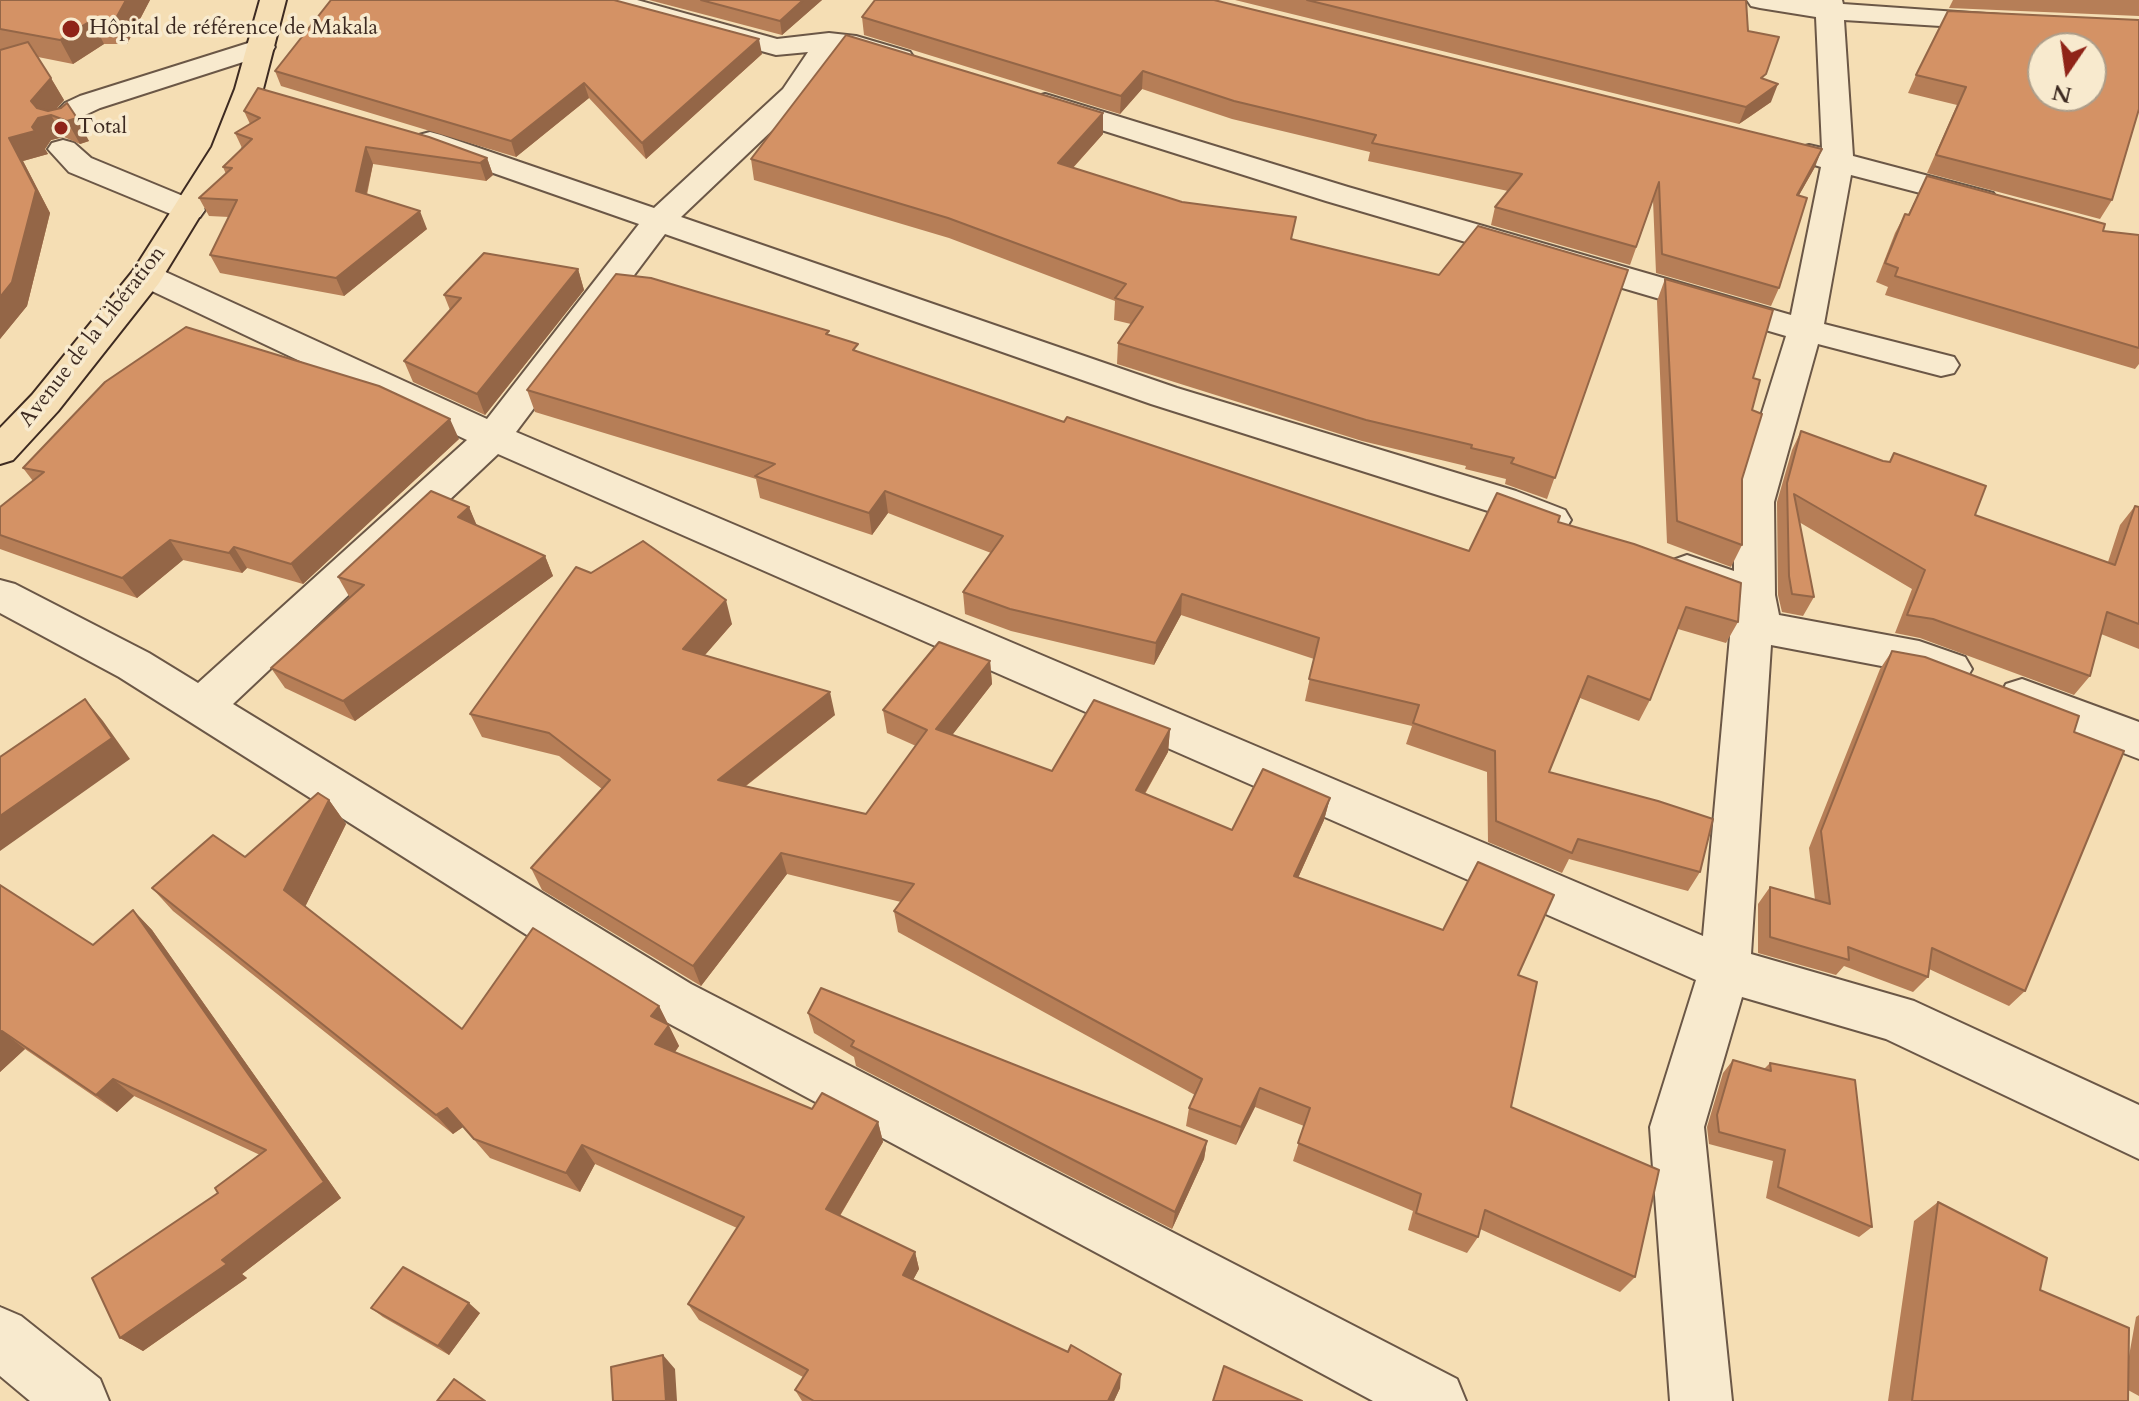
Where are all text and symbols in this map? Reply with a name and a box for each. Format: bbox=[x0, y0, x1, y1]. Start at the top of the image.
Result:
place label: Hôpital de référence de Makala bbox=[89, 16, 378, 42]
marker: Hôpital de référence de Makala bbox=[60, 18, 82, 40]
north arrow bbox=[2027, 32, 2107, 112]
text: N bbox=[2049, 77, 2075, 110]
place label: Total bbox=[77, 115, 127, 141]
marker: Total bbox=[52, 119, 70, 137]
street label: Avenue de la Libération bbox=[14, 241, 172, 433]

